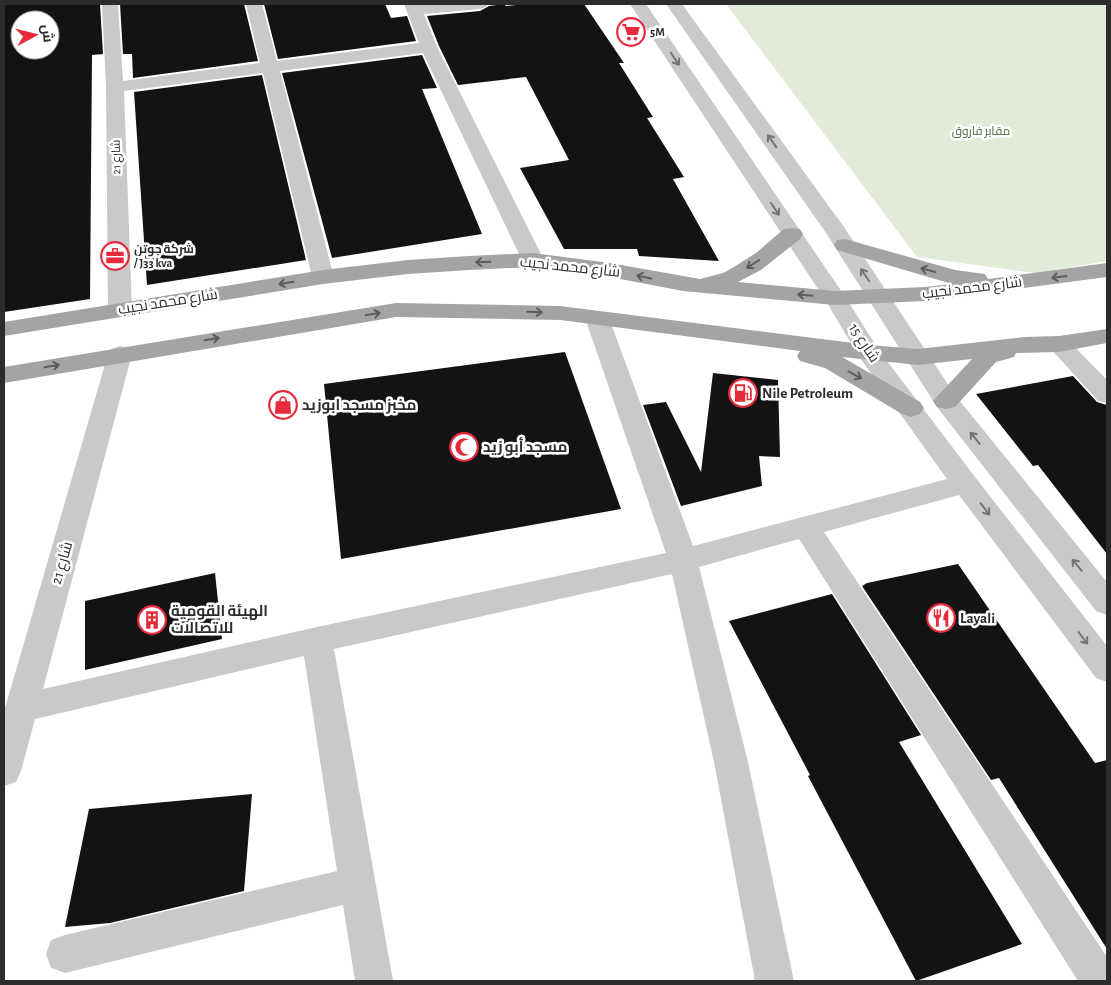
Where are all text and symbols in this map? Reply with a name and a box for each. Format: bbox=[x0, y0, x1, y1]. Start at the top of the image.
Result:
north arrow bbox=[10, 10, 60, 60]
supermarket icon: 5M bbox=[616, 17, 646, 47]
text: ش bbox=[38, 24, 57, 43]
place label: 5M bbox=[650, 26, 665, 38]
one-way arrow bbox=[670, 52, 680, 66]
park label: مقابر فاروق bbox=[952, 125, 1010, 138]
one-way arrow bbox=[767, 134, 777, 148]
street label: شارع 21 bbox=[110, 139, 124, 175]
one-way arrow bbox=[770, 201, 780, 215]
office icon: شركة جوتن / J33 kva bbox=[100, 241, 130, 271]
place label: شركة جوتن / J33 kva bbox=[133, 243, 194, 269]
street label: شارع محمد نجيب bbox=[519, 253, 621, 283]
one-way arrow bbox=[475, 257, 491, 267]
one-way arrow bbox=[746, 259, 760, 269]
one-way arrow bbox=[920, 264, 936, 274]
one-way arrow bbox=[860, 268, 870, 282]
one-way arrow bbox=[636, 271, 652, 281]
one-way arrow bbox=[1051, 272, 1067, 282]
street label: شارع محمد نجيب bbox=[921, 273, 1023, 305]
one-way arrow bbox=[279, 278, 295, 288]
street label: شارع محمد نجيب bbox=[117, 286, 219, 320]
one-way arrow bbox=[797, 291, 813, 300]
one-way arrow bbox=[364, 308, 380, 318]
one-way arrow bbox=[526, 308, 542, 317]
street label: شارع 15 bbox=[843, 320, 883, 367]
one-way arrow bbox=[204, 334, 220, 344]
one-way arrow bbox=[43, 361, 59, 371]
one-way arrow bbox=[847, 370, 861, 380]
fuel station icon: Nile Petroleum bbox=[728, 378, 758, 408]
place label: Nile Petroleum bbox=[762, 386, 853, 401]
shop icon: مخبز مسجد ابوزيد bbox=[268, 390, 298, 420]
place label: مخبز مسجد ابوزيد bbox=[302, 398, 416, 414]
mosque icon: مسجد أبو زيد bbox=[449, 432, 479, 462]
one-way arrow bbox=[970, 432, 981, 445]
place label: مسجد أبو زيد bbox=[483, 437, 567, 456]
one-way arrow bbox=[979, 502, 990, 515]
street label: شارع 21 bbox=[48, 540, 78, 587]
one-way arrow bbox=[1071, 559, 1082, 572]
restaurant icon: Layali bbox=[926, 603, 956, 633]
place label: الهيئة القومية للاتصالات bbox=[171, 604, 268, 636]
building icon: الهيئة القومية للاتصالات bbox=[137, 605, 167, 635]
place label: Layali bbox=[960, 611, 995, 626]
one-way arrow bbox=[1078, 631, 1089, 644]

